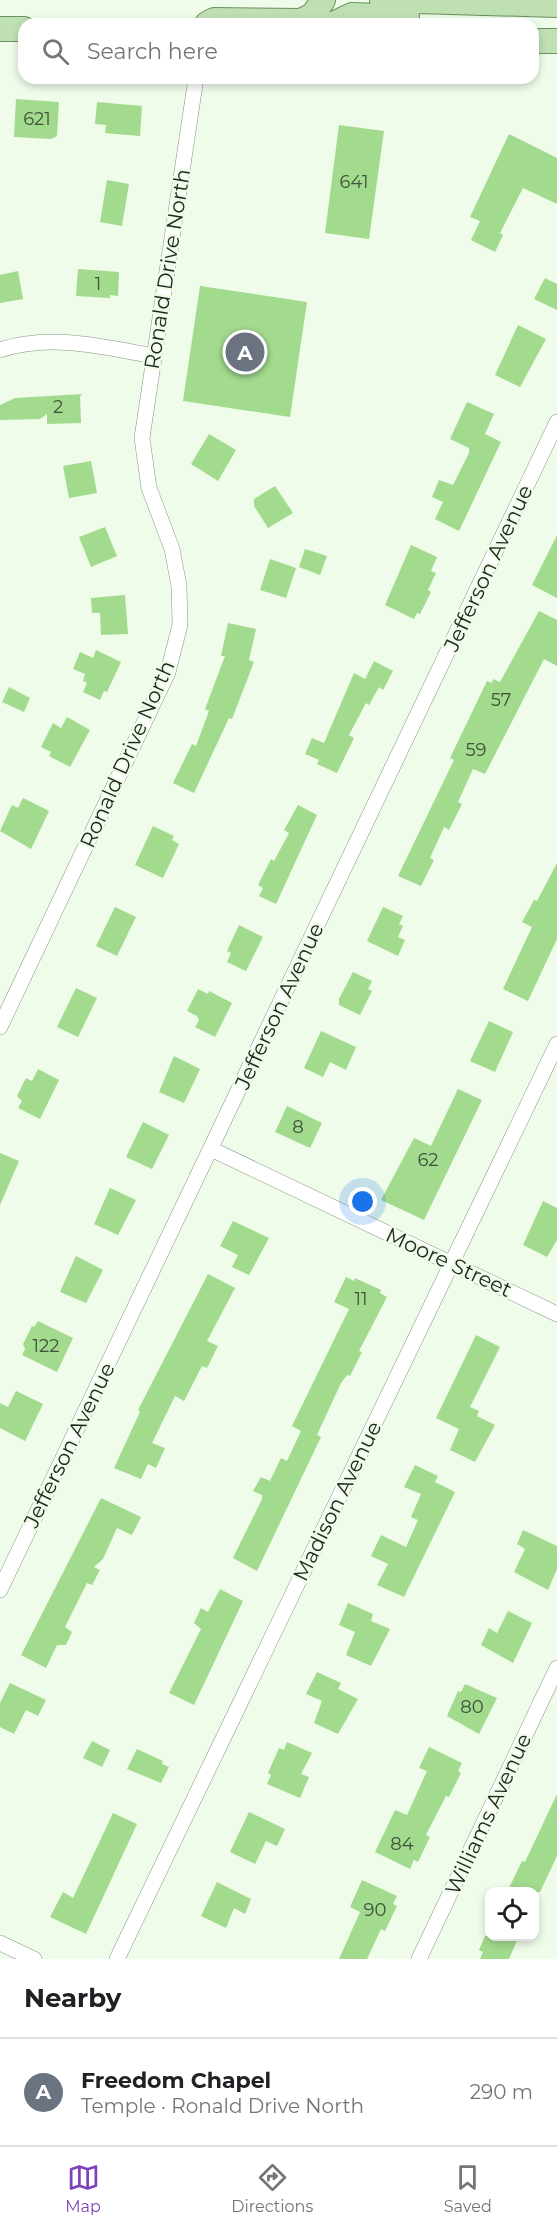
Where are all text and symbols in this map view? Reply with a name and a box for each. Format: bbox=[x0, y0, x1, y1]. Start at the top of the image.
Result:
search box bbox=[18, 18, 539, 84]
icon: search bbox=[39, 35, 72, 68]
text: Search here bbox=[87, 38, 218, 65]
house number: 621 bbox=[23, 108, 51, 130]
street label: Ronald Drive North bbox=[139, 167, 195, 371]
house number: 641 bbox=[340, 171, 368, 193]
house number: 1 bbox=[95, 273, 101, 295]
pin: A bbox=[226, 330, 264, 374]
house number: 2 bbox=[53, 396, 63, 418]
street label: Jefferson Avenue bbox=[438, 481, 538, 656]
street label: Ronald Drive North bbox=[74, 656, 180, 852]
house number: 57 bbox=[491, 689, 511, 711]
house number: 59 bbox=[465, 739, 487, 761]
street label: Jefferson Avenue bbox=[229, 919, 329, 1094]
house number: 8 bbox=[292, 1116, 304, 1138]
house number: 62 bbox=[417, 1149, 439, 1171]
your location bbox=[348, 1187, 377, 1216]
street label: Moore Street bbox=[382, 1222, 516, 1302]
house number: 11 bbox=[355, 1288, 368, 1310]
house number: 122 bbox=[33, 1335, 59, 1357]
street label: Jefferson Avenue bbox=[18, 1358, 120, 1533]
street label: Madison Avenue bbox=[287, 1417, 387, 1585]
house number: 80 bbox=[460, 1696, 484, 1718]
street label: Williams Avenue bbox=[440, 1729, 536, 1899]
house number: 84 bbox=[390, 1833, 414, 1855]
map controls bbox=[485, 1887, 539, 1941]
button: locate bbox=[485, 1887, 539, 1941]
house number: 90 bbox=[364, 1899, 386, 1921]
text: Nearby bbox=[24, 1982, 121, 2014]
text: Freedom Chapel bbox=[81, 2067, 271, 2094]
text: A bbox=[36, 2080, 51, 2104]
text: 290 m bbox=[470, 2080, 533, 2104]
text: Temple · Ronald Drive North bbox=[81, 2094, 364, 2118]
tab: Map bbox=[65, 2161, 101, 2216]
tab: Directions bbox=[231, 2161, 313, 2216]
tab: Saved bbox=[444, 2161, 492, 2216]

